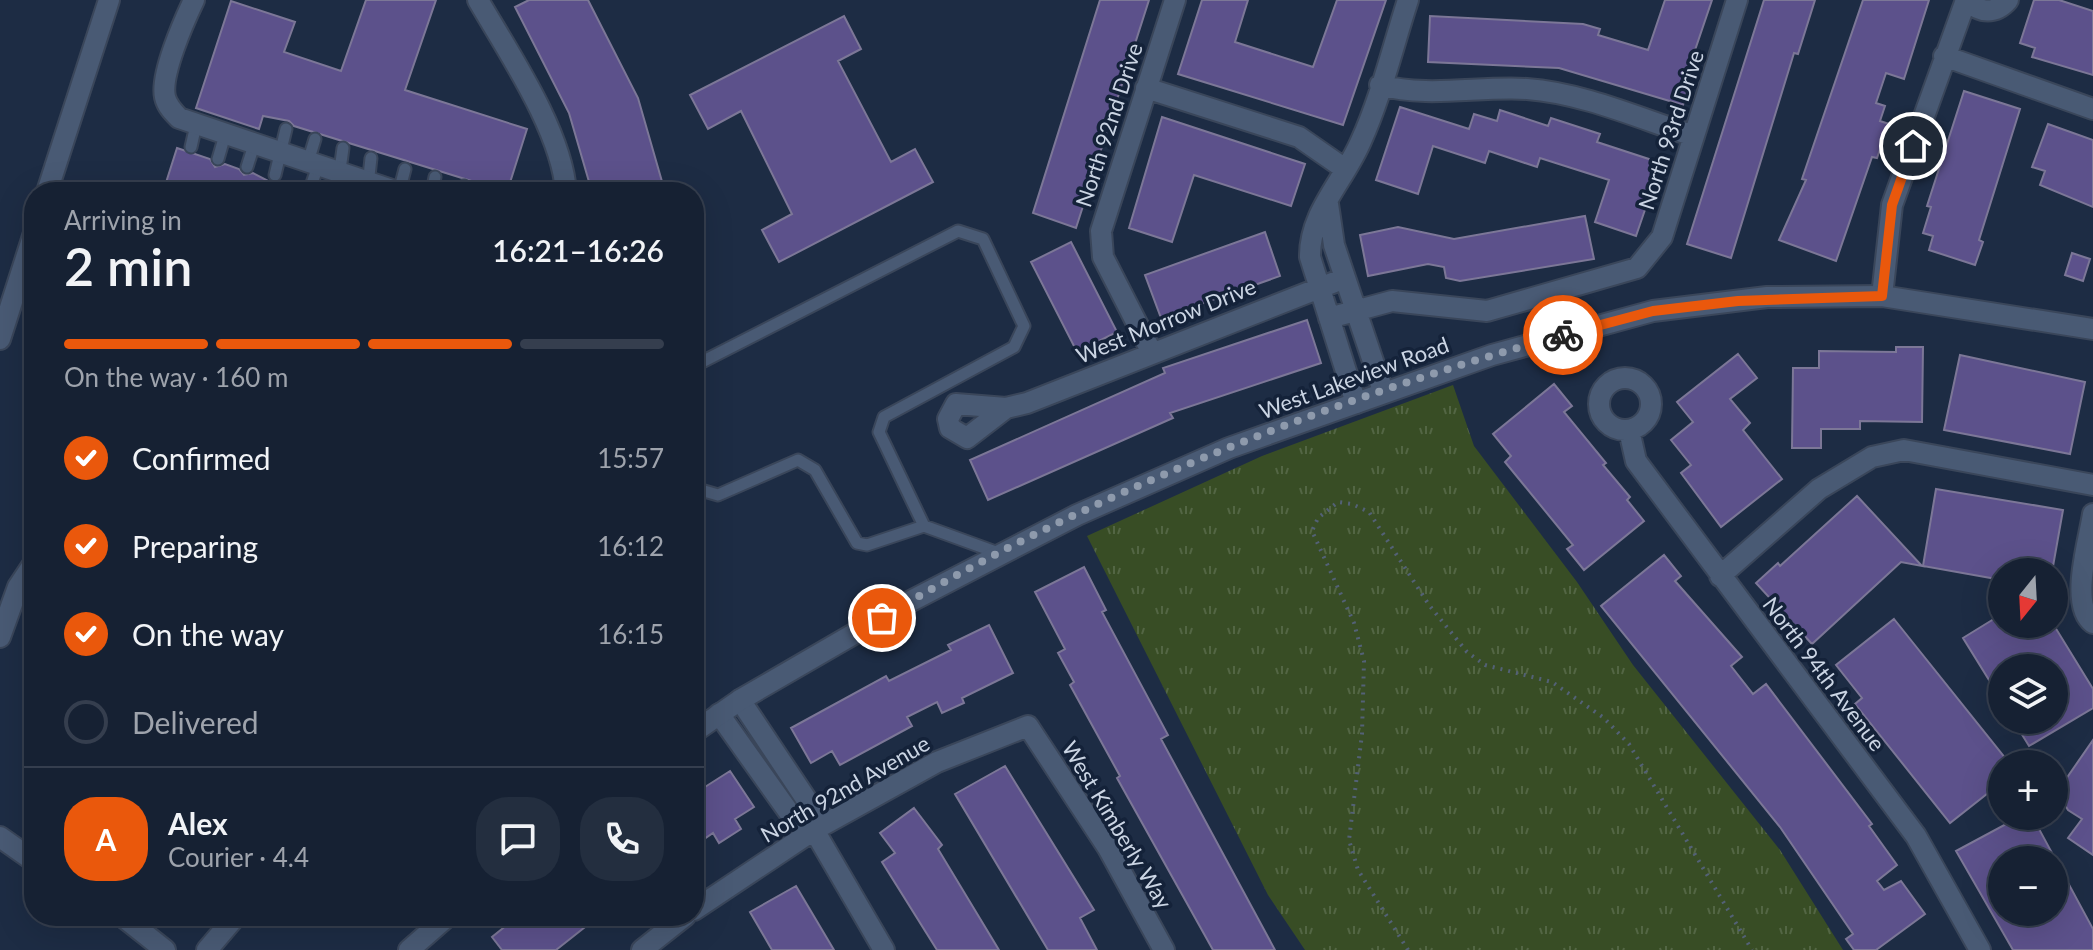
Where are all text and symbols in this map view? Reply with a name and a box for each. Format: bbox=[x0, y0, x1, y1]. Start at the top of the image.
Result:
street label: North 92nd Drive bbox=[1069, 39, 1148, 210]
street label: North 93rd Drive bbox=[1632, 47, 1709, 213]
pin bbox=[1879, 112, 1947, 180]
icon: home bbox=[1891, 124, 1935, 168]
text: Arriving in bbox=[64, 204, 182, 236]
text: 16:21–16:26 bbox=[492, 232, 664, 268]
text: 2 min bbox=[64, 235, 192, 297]
street label: West Morrow Drive bbox=[1072, 272, 1260, 369]
courier bbox=[1523, 295, 1603, 375]
icon: bike bbox=[1541, 313, 1585, 357]
street label: West Lakeview Road bbox=[1255, 331, 1452, 424]
text: On the way · 160 m bbox=[64, 361, 288, 393]
icon: check bbox=[64, 436, 108, 480]
text: Confirmed bbox=[132, 440, 271, 476]
text: 15:57 bbox=[597, 442, 664, 474]
icon: check bbox=[64, 524, 108, 568]
text: Preparing bbox=[132, 528, 258, 564]
text: 16:12 bbox=[597, 530, 664, 562]
north arrow bbox=[1988, 558, 2068, 638]
map controls bbox=[1988, 558, 2068, 926]
pin bbox=[848, 584, 916, 652]
street label: North 94th Avenue bbox=[1758, 591, 1891, 756]
icon: bag bbox=[860, 596, 904, 640]
icon: check bbox=[64, 612, 108, 656]
text: On the way bbox=[132, 616, 284, 652]
text: 16:15 bbox=[597, 618, 664, 650]
button: layers bbox=[1988, 654, 2068, 734]
text: Delivered bbox=[132, 704, 259, 740]
street label: North 92nd Avenue bbox=[755, 729, 934, 848]
street label: West Kimberly Way bbox=[1057, 736, 1179, 914]
button: + bbox=[1988, 750, 2068, 830]
button: chat bbox=[476, 797, 560, 881]
button: phone bbox=[580, 797, 664, 881]
text: Alex bbox=[168, 805, 228, 841]
text: A bbox=[96, 821, 116, 857]
text: Courier · 4.4 bbox=[168, 841, 309, 873]
button: − bbox=[1988, 846, 2068, 926]

